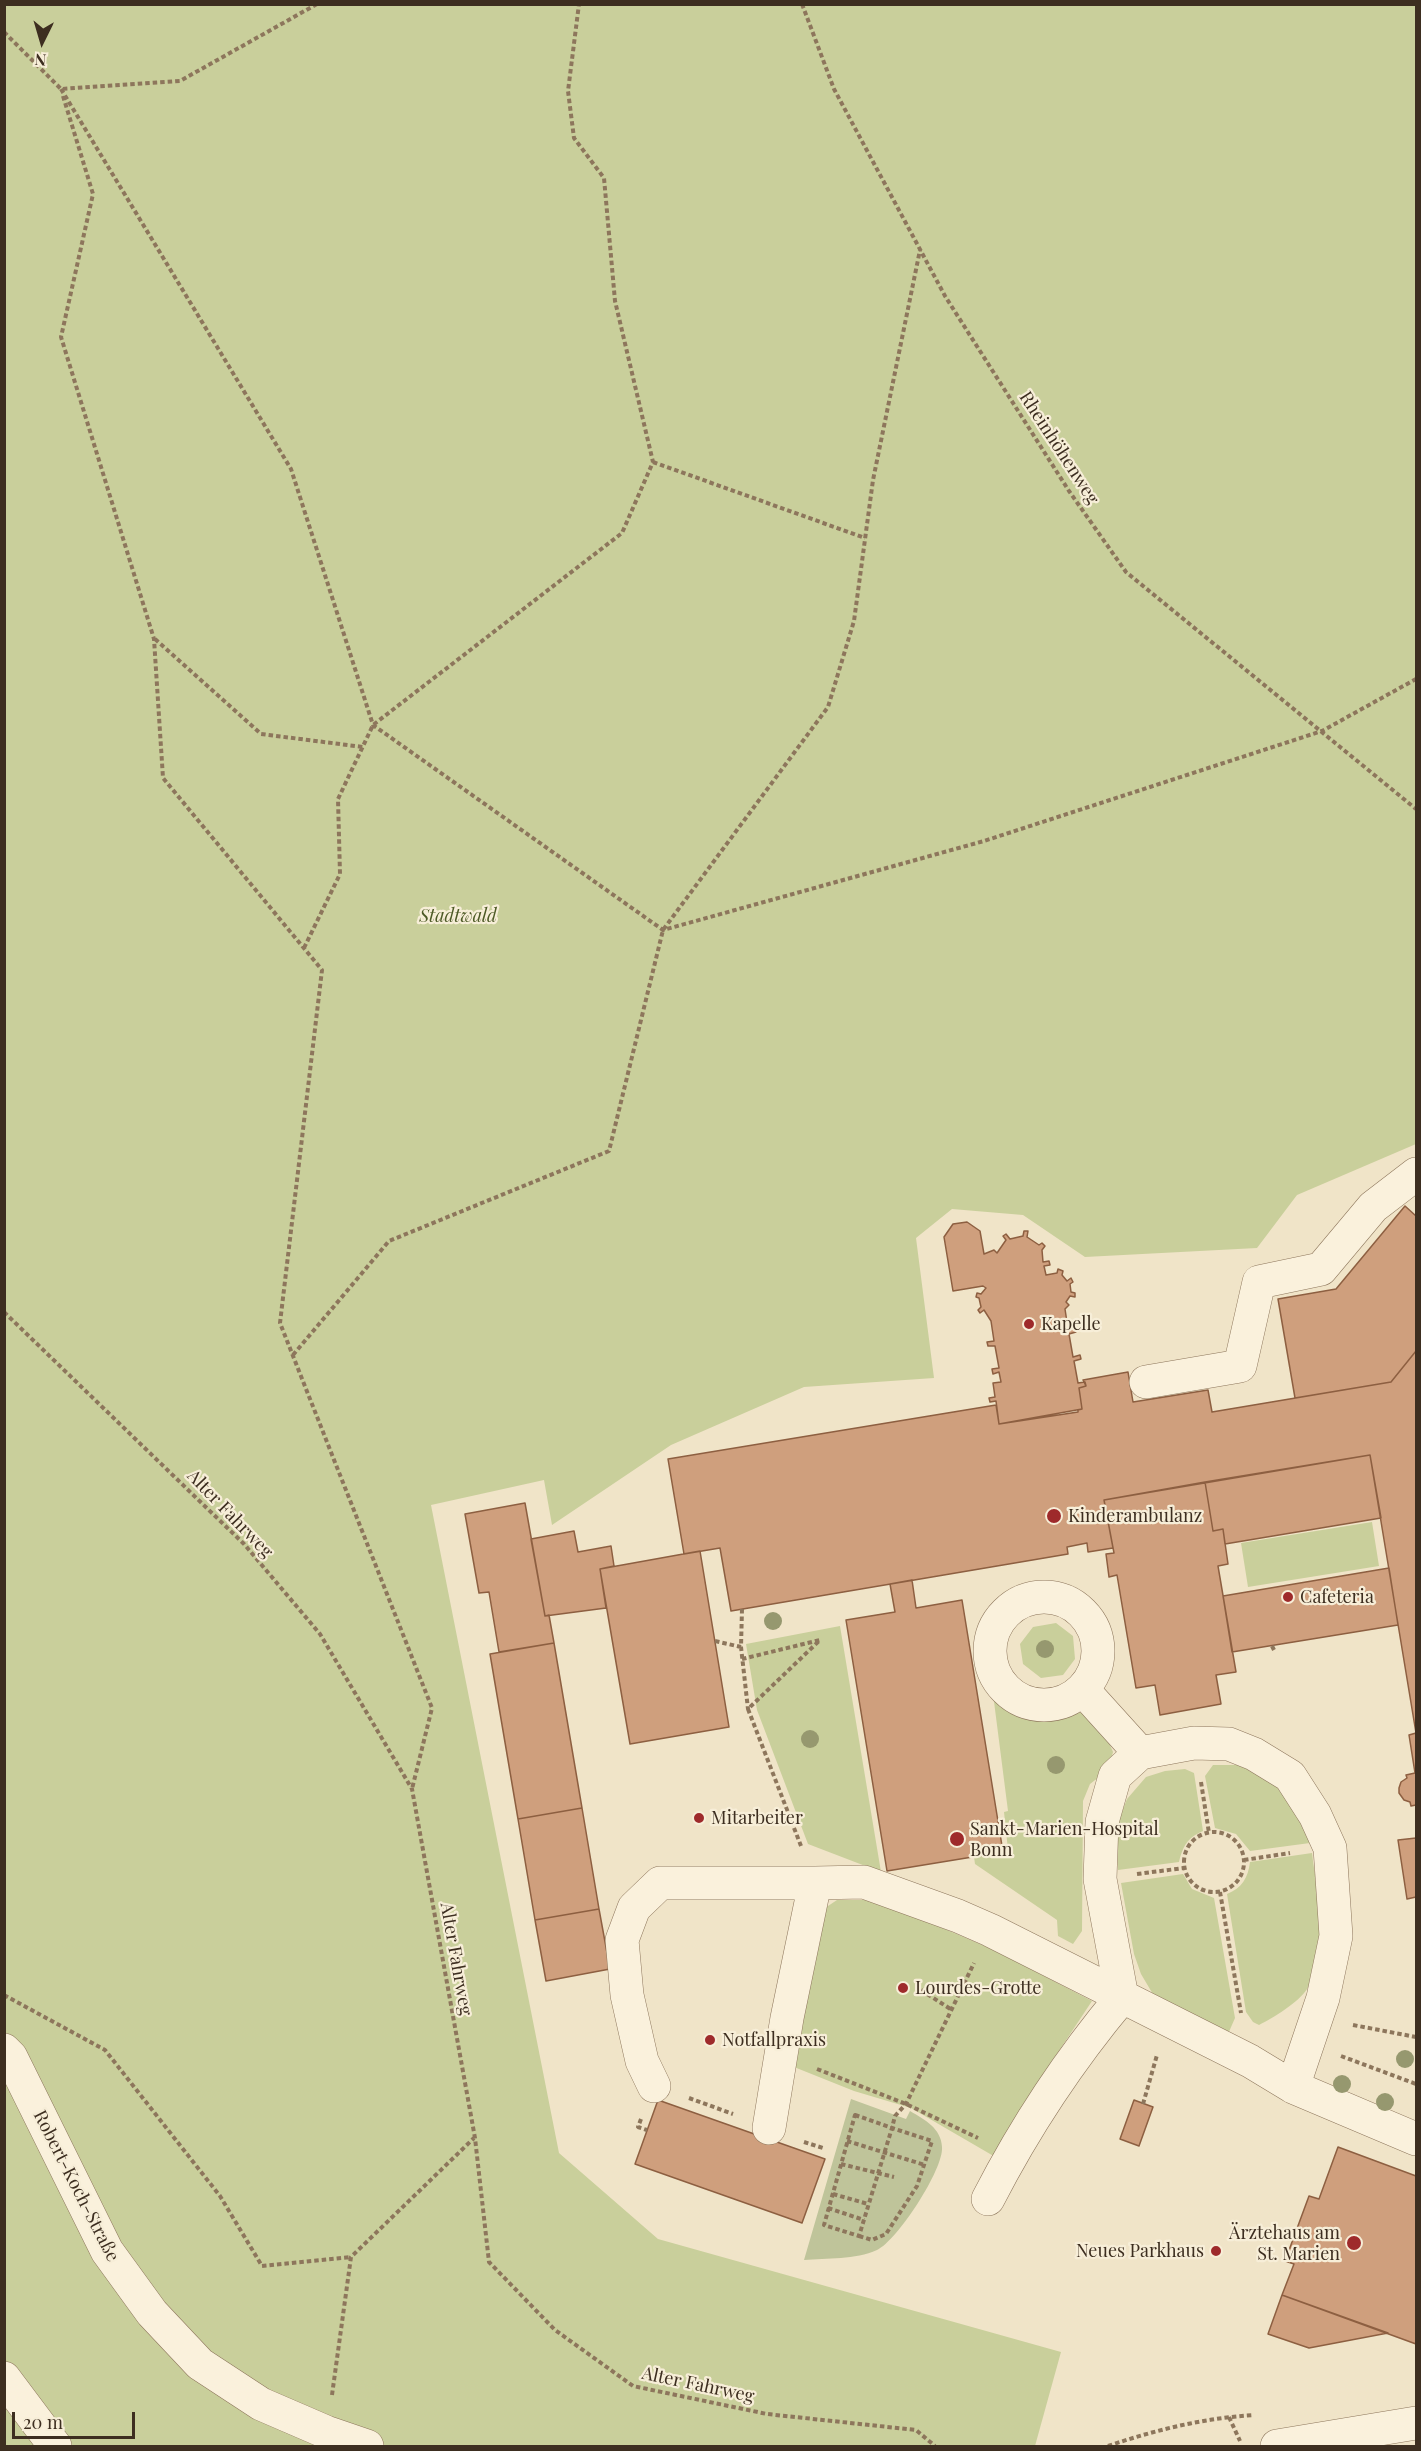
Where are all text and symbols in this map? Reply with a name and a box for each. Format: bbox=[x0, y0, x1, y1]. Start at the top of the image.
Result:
north arrow bbox=[12, 12, 72, 72]
text: N bbox=[34, 49, 47, 71]
street label: Rheinhöhenweg bbox=[1014, 388, 1104, 508]
park label: Stadtwald bbox=[419, 905, 497, 927]
place label: Kapelle bbox=[1041, 1313, 1101, 1335]
marker: Kapelle bbox=[1022, 1317, 1036, 1331]
street label: Alter Fahrweg bbox=[183, 1465, 277, 1563]
place label: Kinderambulanz bbox=[1068, 1505, 1202, 1527]
marker: Kinderambulanz bbox=[1045, 1507, 1063, 1525]
place label: Cafeteria bbox=[1300, 1586, 1374, 1608]
marker: Cafeteria bbox=[1281, 1590, 1295, 1604]
place label: Mitarbeiter bbox=[711, 1807, 803, 1829]
marker: Mitarbeiter bbox=[692, 1811, 706, 1825]
place label: Sankt-Marien-Hospital Bonn bbox=[970, 1818, 1159, 1860]
marker: Sankt-Marien-Hospital Bonn bbox=[948, 1830, 966, 1848]
street label: Alter Fahrweg bbox=[435, 1901, 477, 2017]
place label: Lourdes-Grotte bbox=[915, 1977, 1041, 1999]
marker: Lourdes-Grotte bbox=[896, 1981, 910, 1995]
place label: Notfallpraxis bbox=[722, 2029, 826, 2051]
marker: Notfallpraxis bbox=[703, 2033, 717, 2047]
street label: Robert-Koch-Straße bbox=[29, 2107, 123, 2265]
place label: Ärztehaus am St. Marien bbox=[1229, 2222, 1340, 2264]
marker: Ärztehaus am St. Marien bbox=[1345, 2234, 1363, 2252]
place label: Neues Parkhaus bbox=[1076, 2240, 1204, 2262]
marker: Neues Parkhaus bbox=[1209, 2244, 1223, 2258]
street label: Alter Fahrweg bbox=[640, 2363, 756, 2407]
scale bar bbox=[15, 2400, 138, 2438]
text: 20 m bbox=[23, 2410, 63, 2434]

